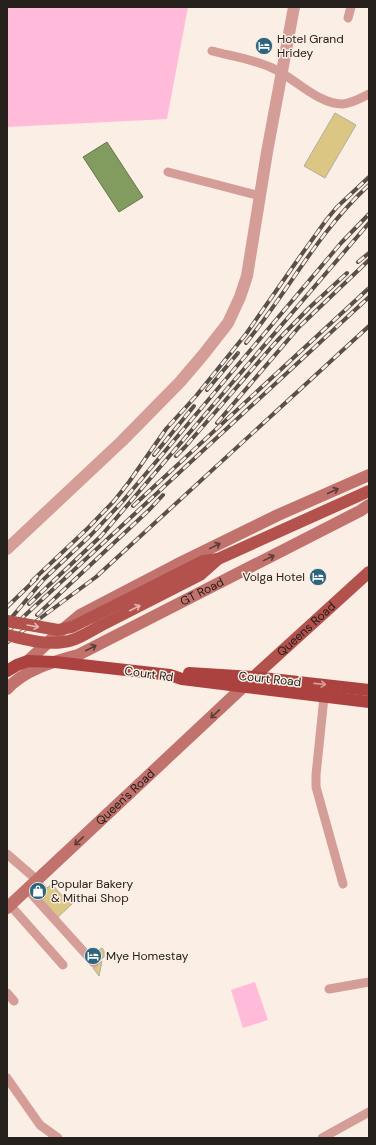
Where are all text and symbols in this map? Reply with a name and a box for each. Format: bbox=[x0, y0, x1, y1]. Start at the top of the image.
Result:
place label: Hotel Grand Hridey bbox=[277, 31, 344, 61]
hotel icon: Hotel Grand Hridey bbox=[254, 36, 274, 56]
one-way arrow bbox=[326, 487, 338, 494]
one-way arrow bbox=[209, 542, 221, 549]
one-way arrow bbox=[263, 554, 275, 561]
hotel icon: Volga Hotel bbox=[308, 567, 328, 587]
place label: Volga Hotel bbox=[242, 569, 305, 585]
street label: GT Road bbox=[177, 574, 227, 610]
street label: Queens Road bbox=[273, 598, 339, 660]
one-way arrow bbox=[129, 604, 141, 611]
one-way arrow bbox=[26, 622, 39, 630]
one-way arrow bbox=[85, 644, 97, 652]
street label: Court Rd bbox=[124, 663, 174, 685]
street label: Court Road bbox=[238, 668, 302, 690]
one-way arrow bbox=[313, 681, 326, 688]
one-way arrow bbox=[210, 709, 220, 719]
street label: Queen's Road bbox=[92, 766, 158, 829]
one-way arrow bbox=[74, 836, 84, 846]
place label: Popular Bakery & Mithai Shop bbox=[51, 876, 134, 906]
shop icon: Popular Bakery & Mithai Shop bbox=[28, 881, 48, 901]
hotel icon: Mye Homestay bbox=[83, 946, 103, 966]
place label: Mye Homestay bbox=[106, 948, 189, 964]

